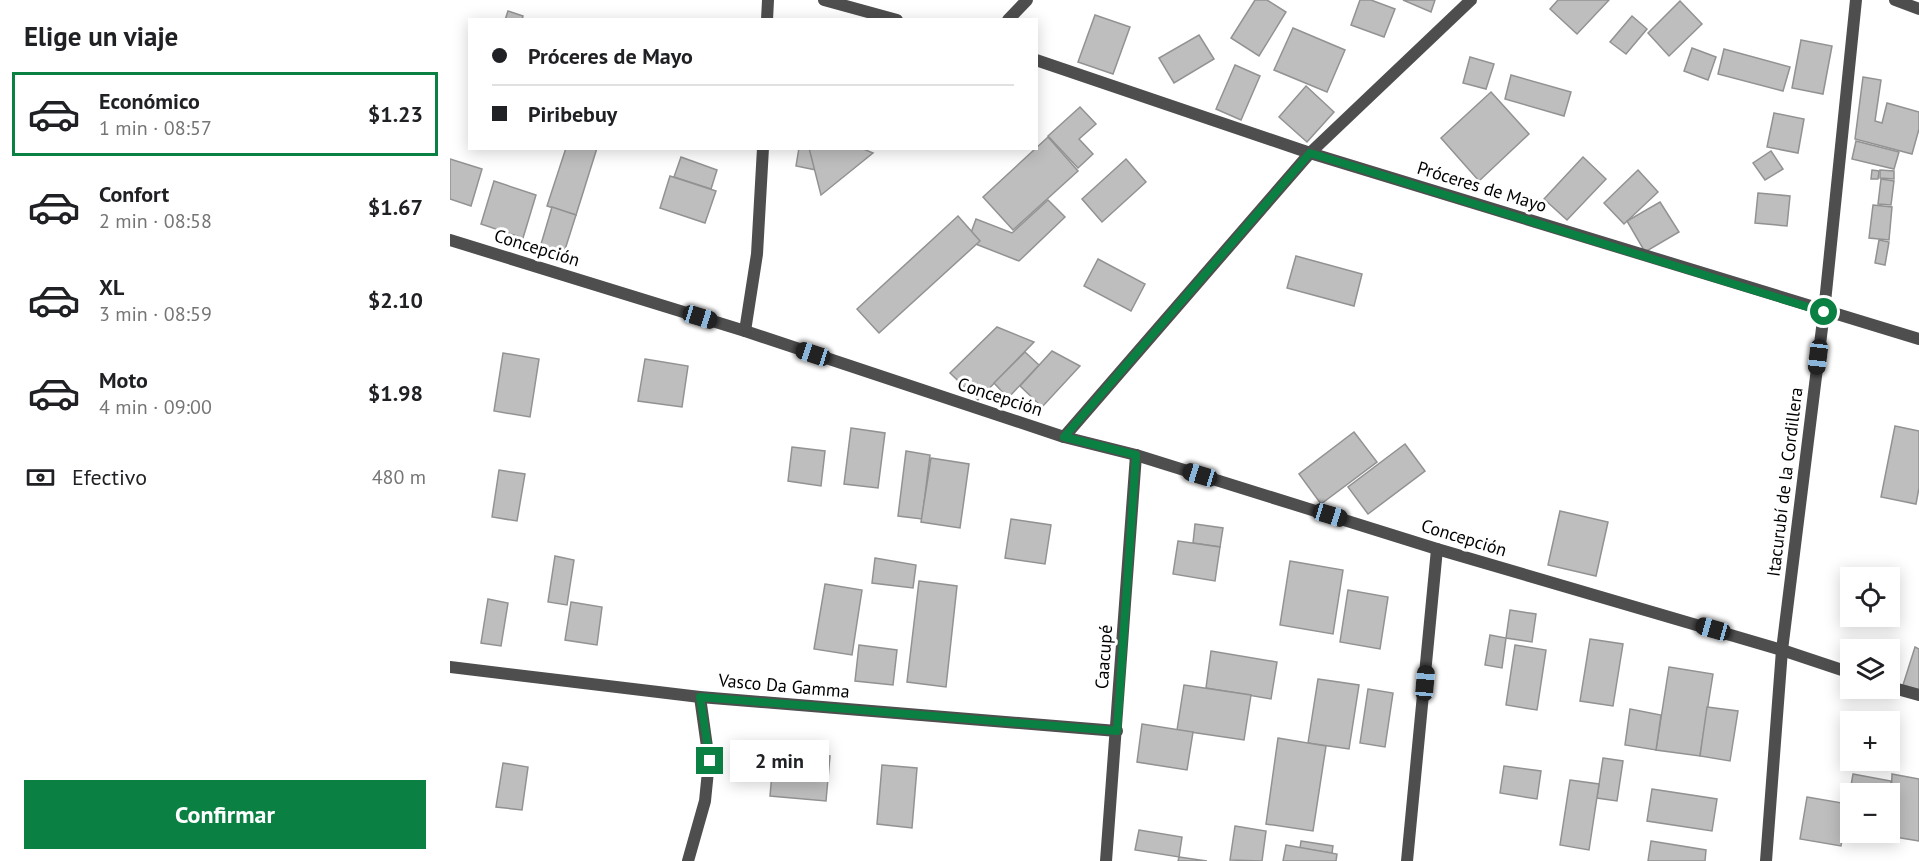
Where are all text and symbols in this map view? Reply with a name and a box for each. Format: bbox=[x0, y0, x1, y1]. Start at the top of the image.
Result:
text: Elige un viaje bbox=[24, 19, 178, 53]
text: Próceres de Mayo bbox=[528, 42, 693, 70]
icon: car bbox=[27, 87, 81, 141]
text: Económico bbox=[99, 87, 200, 115]
text: $1.23 bbox=[368, 100, 423, 128]
text: Piribebuy bbox=[528, 100, 617, 128]
text: 1 min · 08:57 bbox=[99, 115, 212, 141]
street label: Próceres de Mayo bbox=[1415, 156, 1550, 217]
icon: car bbox=[27, 180, 81, 234]
text: Confort bbox=[99, 180, 169, 208]
text: $1.67 bbox=[368, 193, 423, 221]
text: 2 min · 08:58 bbox=[99, 208, 212, 234]
street label: Concepción bbox=[492, 224, 583, 271]
icon: car bbox=[27, 273, 81, 327]
text: XL bbox=[99, 273, 124, 301]
text: $2.10 bbox=[368, 286, 423, 314]
route start bbox=[1810, 298, 1837, 325]
text: 3 min · 08:59 bbox=[99, 301, 212, 327]
car bbox=[680, 303, 720, 331]
car bbox=[1807, 338, 1829, 376]
car bbox=[793, 340, 833, 368]
icon: car bbox=[27, 366, 81, 420]
text: Moto bbox=[99, 366, 148, 394]
street label: Concepción bbox=[955, 372, 1046, 421]
text: $1.98 bbox=[368, 379, 423, 407]
street label: Itacurubí de la Cordillera bbox=[1761, 386, 1808, 578]
text: 4 min · 09:00 bbox=[99, 394, 212, 420]
icon: cash bbox=[24, 461, 57, 494]
car bbox=[1180, 461, 1220, 489]
text: Efectivo bbox=[72, 463, 147, 491]
text: 480 m bbox=[372, 464, 426, 490]
car bbox=[1310, 501, 1350, 529]
street label: Concepción bbox=[1419, 514, 1510, 561]
map controls bbox=[1840, 567, 1900, 843]
button: locate bbox=[1840, 567, 1900, 627]
car bbox=[1693, 615, 1733, 643]
street label: Caacupé bbox=[1090, 624, 1117, 690]
button: layers bbox=[1840, 639, 1900, 699]
car bbox=[1414, 664, 1436, 702]
street label: Vasco Da Gamma bbox=[716, 668, 851, 703]
button: + bbox=[1840, 711, 1900, 771]
callout: 2 min bbox=[731, 740, 830, 782]
route end bbox=[696, 747, 723, 774]
text: 2 min bbox=[755, 748, 804, 774]
button: Confirmar bbox=[24, 780, 426, 849]
button: − bbox=[1840, 783, 1900, 843]

